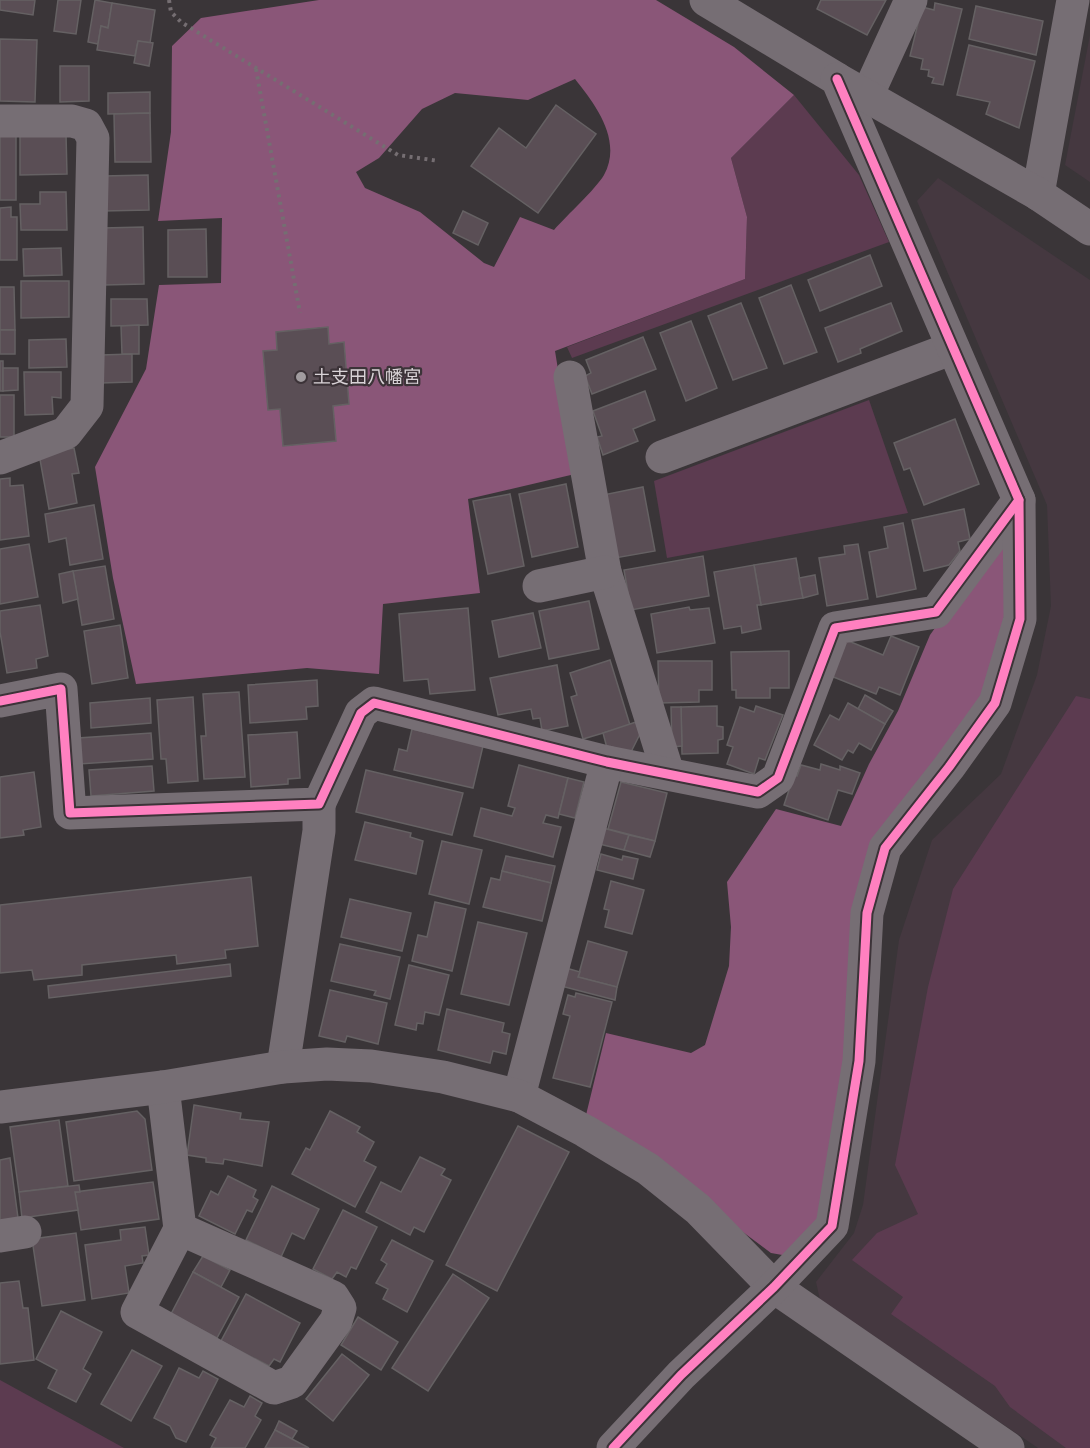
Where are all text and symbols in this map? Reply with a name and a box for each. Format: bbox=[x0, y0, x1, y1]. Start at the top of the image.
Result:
place label: 土支田八幡宮 bbox=[313, 366, 421, 388]
marker: 土支田八幡宮 bbox=[294, 370, 308, 384]

